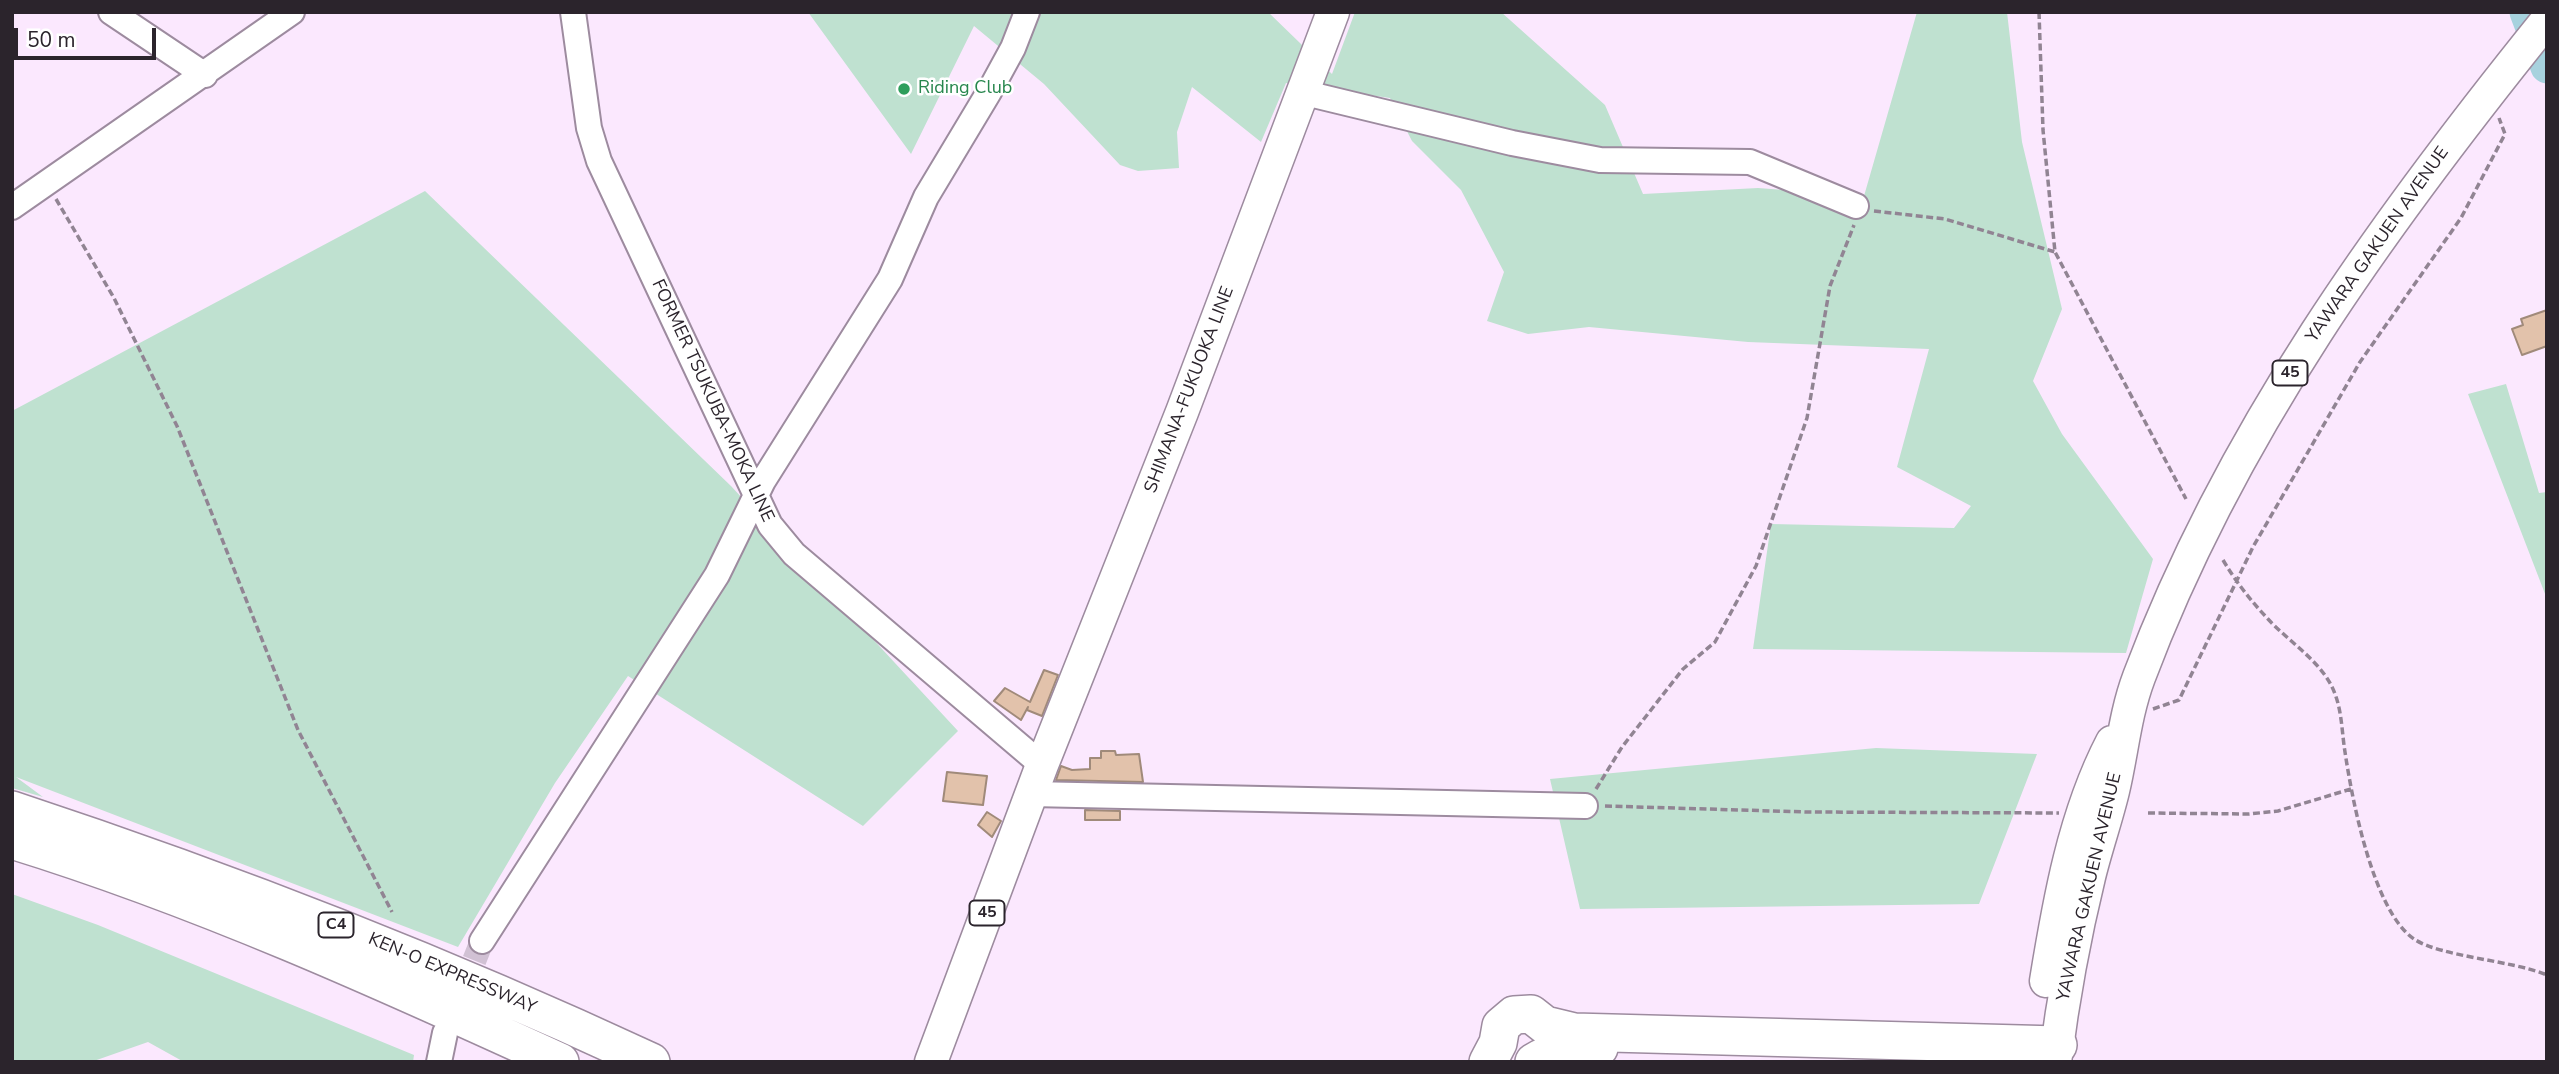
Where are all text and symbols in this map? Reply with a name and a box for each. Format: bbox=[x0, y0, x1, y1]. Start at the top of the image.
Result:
scale bar bbox=[18, 14, 159, 58]
text: 50 m bbox=[27, 26, 76, 54]
place label: Riding Club bbox=[918, 78, 1012, 100]
marker: Riding Club bbox=[896, 81, 912, 97]
street label: YAWARA GAKUEN AVENUE bbox=[2302, 143, 2454, 347]
street label: FORMER TSUKUBA-MOKA LINE bbox=[646, 276, 778, 526]
street label: SHIMANA-FUKUOKA LINE bbox=[1141, 284, 1239, 496]
road number: 45 bbox=[2272, 360, 2308, 386]
street label: YAWARA GAKUEN AVENUE bbox=[2053, 771, 2127, 1003]
road number: 45 bbox=[970, 900, 1004, 925]
road number: C4 bbox=[318, 912, 354, 937]
street label: KEN-O EXPRESSWAY bbox=[365, 929, 539, 1019]

